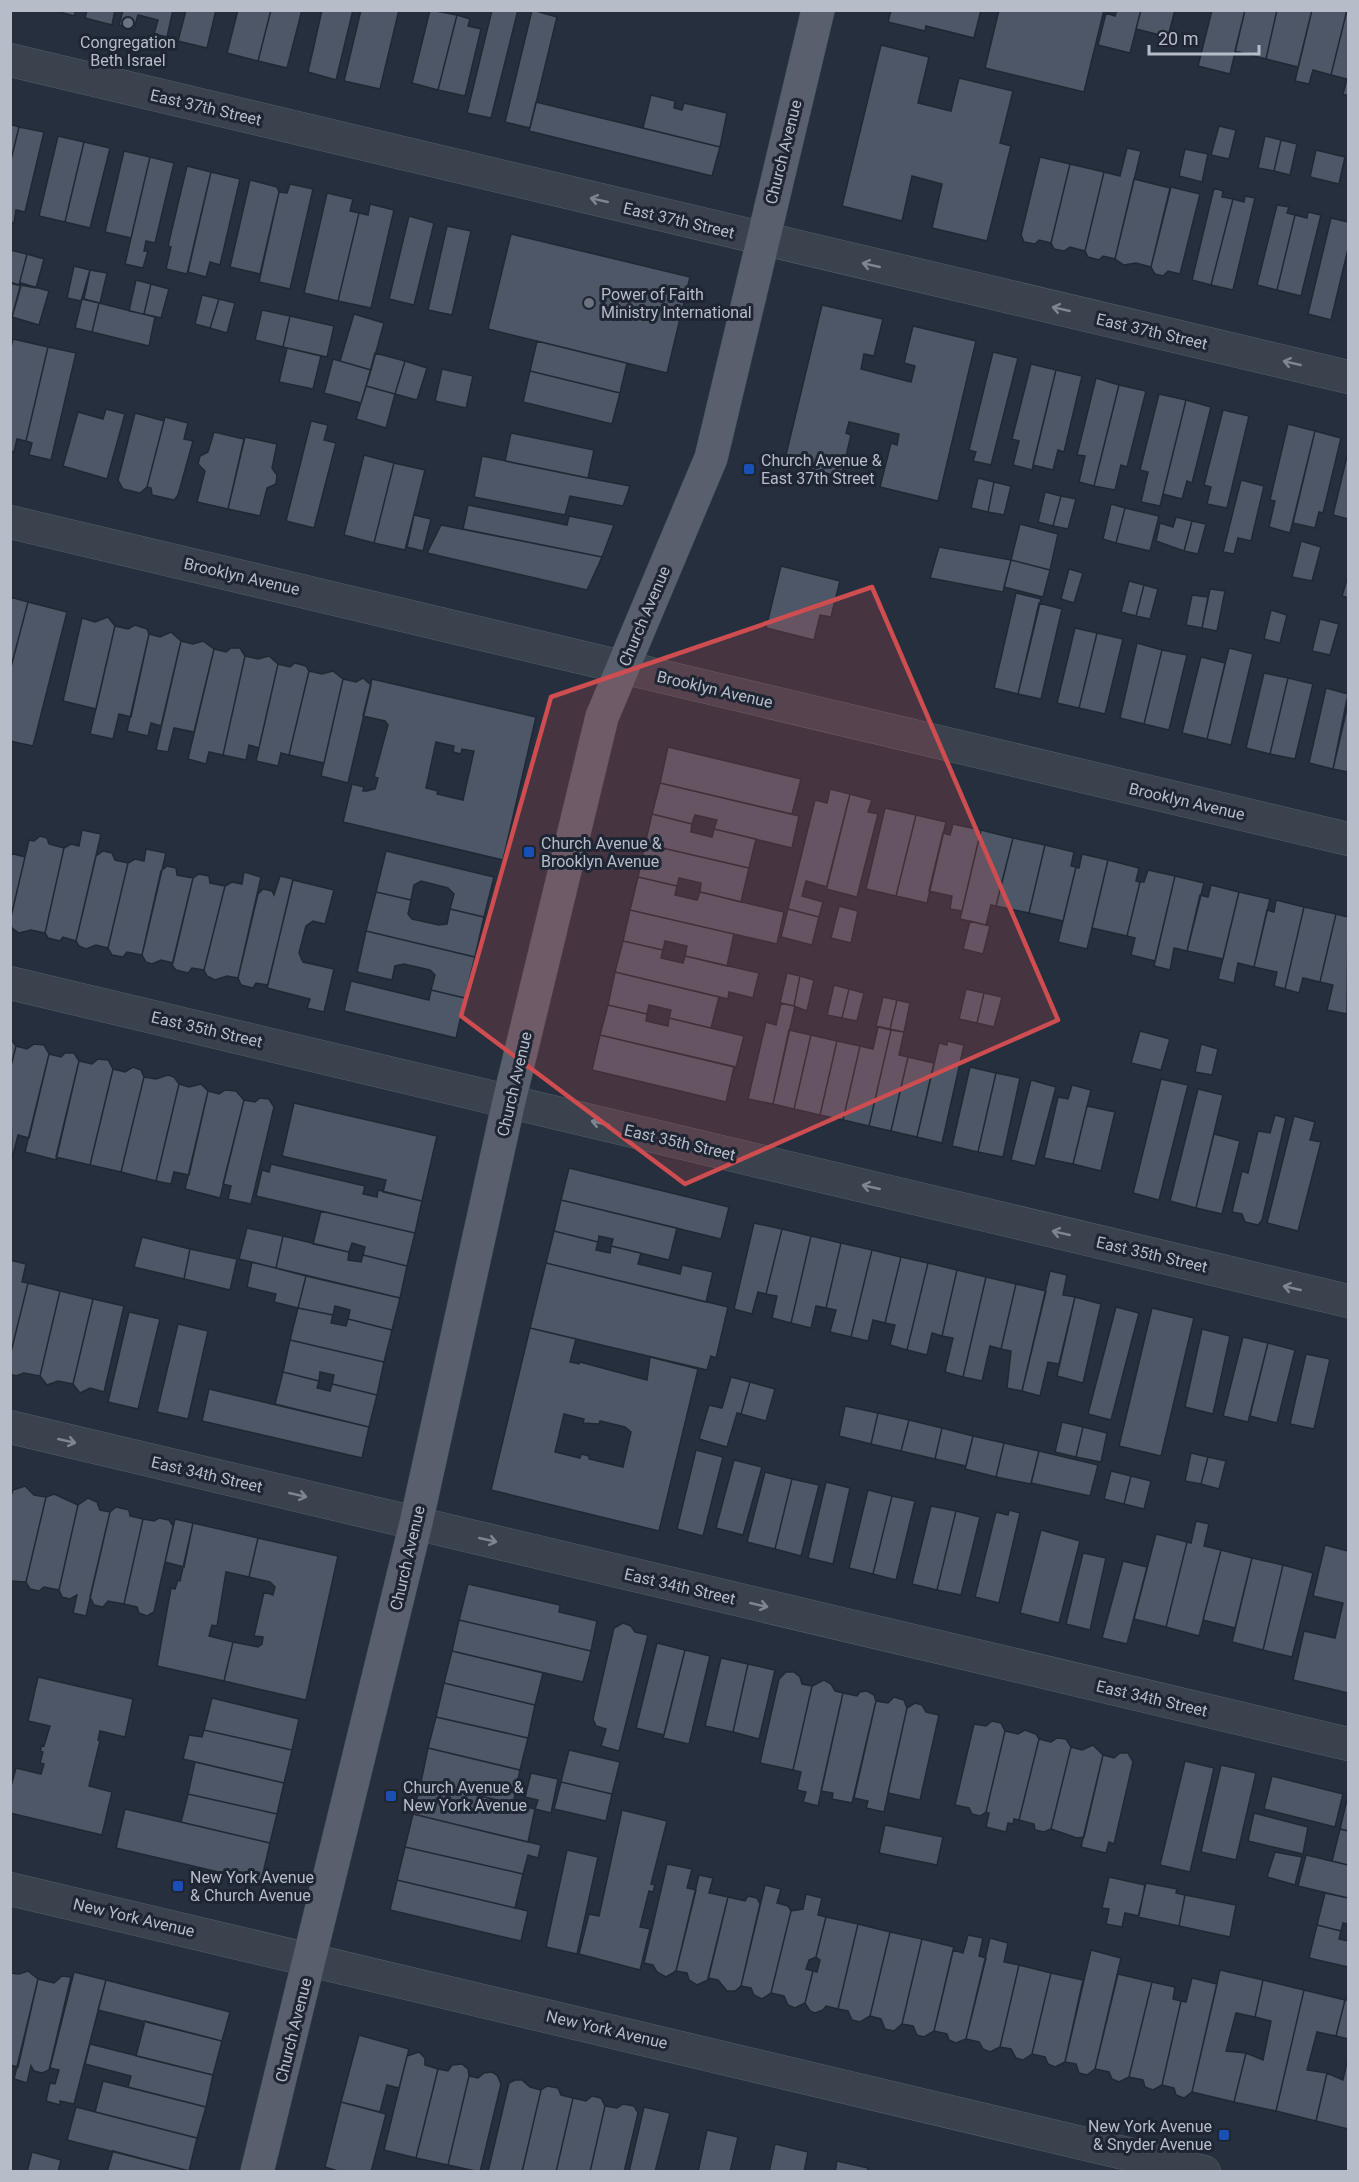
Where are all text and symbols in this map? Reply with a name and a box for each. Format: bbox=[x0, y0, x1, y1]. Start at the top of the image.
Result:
marker: Congregation Beth Israel bbox=[121, 16, 135, 30]
scale bar bbox=[1149, 18, 1258, 56]
text: 20 m bbox=[1158, 28, 1198, 49]
place label: Congregation Beth Israel bbox=[80, 33, 176, 70]
street label: East 37th Street bbox=[148, 85, 263, 130]
street label: Church Avenue bbox=[761, 98, 806, 206]
one-way arrow bbox=[590, 194, 609, 206]
street label: East 37th Street bbox=[621, 198, 736, 243]
one-way arrow bbox=[862, 258, 881, 270]
place label: Power of Faith Ministry International bbox=[601, 285, 752, 322]
marker: Power of Faith Ministry International bbox=[582, 296, 596, 310]
one-way arrow bbox=[1052, 303, 1071, 315]
street label: East 37th Street bbox=[1094, 309, 1209, 354]
one-way arrow bbox=[1282, 357, 1301, 369]
place label: Church Avenue & East 37th Street bbox=[761, 451, 882, 488]
marker: Church Avenue & East 37th Street bbox=[742, 462, 756, 476]
street label: Brooklyn Avenue bbox=[182, 554, 302, 599]
street label: Church Avenue bbox=[615, 563, 674, 669]
street label: Brooklyn Avenue bbox=[655, 667, 775, 712]
street label: Brooklyn Avenue bbox=[1127, 779, 1247, 824]
place label: Church Avenue & Brooklyn Avenue bbox=[541, 834, 662, 871]
marker: Church Avenue & Brooklyn Avenue bbox=[522, 845, 536, 859]
street label: East 35th Street bbox=[149, 1007, 264, 1052]
street label: Church Avenue bbox=[493, 1030, 536, 1138]
one-way arrow bbox=[591, 1116, 610, 1128]
street label: East 35th Street bbox=[622, 1120, 737, 1165]
one-way arrow bbox=[862, 1181, 881, 1193]
one-way arrow bbox=[1052, 1226, 1071, 1238]
street label: East 35th Street bbox=[1094, 1232, 1209, 1277]
one-way arrow bbox=[1282, 1281, 1301, 1293]
one-way arrow bbox=[58, 1435, 77, 1447]
street label: East 34th Street bbox=[149, 1452, 264, 1497]
one-way arrow bbox=[288, 1490, 307, 1502]
street label: Church Avenue bbox=[386, 1504, 429, 1612]
one-way arrow bbox=[478, 1535, 497, 1547]
street label: East 34th Street bbox=[622, 1564, 737, 1609]
one-way arrow bbox=[750, 1599, 769, 1611]
street label: East 34th Street bbox=[1094, 1676, 1209, 1721]
place label: Church Avenue & New York Avenue bbox=[403, 1778, 527, 1815]
marker: Church Avenue & New York Avenue bbox=[384, 1789, 398, 1803]
place label: New York Avenue & Church Avenue bbox=[190, 1868, 314, 1905]
marker: New York Avenue & Church Avenue bbox=[171, 1879, 185, 1893]
street label: New York Avenue bbox=[71, 1894, 196, 1941]
street label: Church Avenue bbox=[271, 1976, 316, 2084]
street label: New York Avenue bbox=[544, 2006, 669, 2053]
place label: New York Avenue & Snyder Avenue bbox=[1088, 2117, 1212, 2154]
marker: New York Avenue & Snyder Avenue bbox=[1217, 2128, 1231, 2142]

